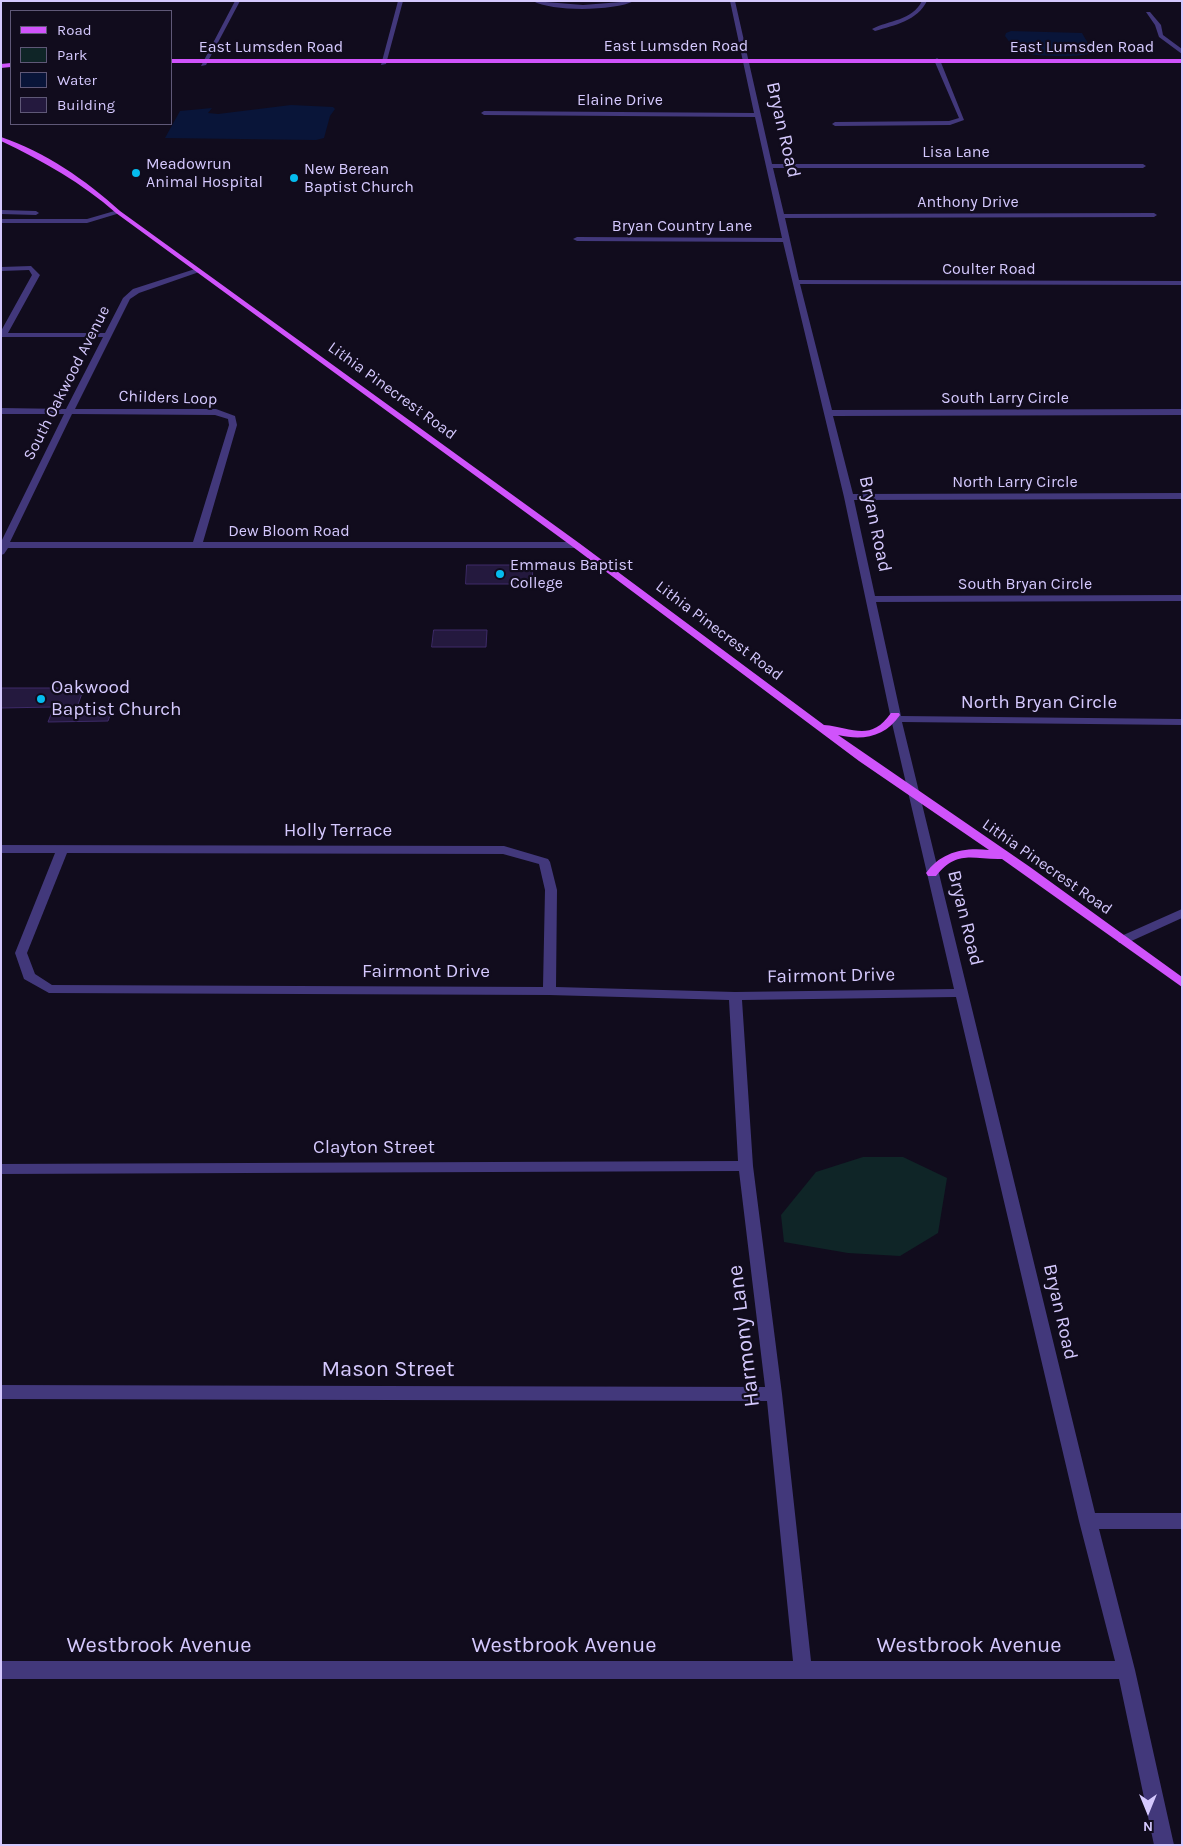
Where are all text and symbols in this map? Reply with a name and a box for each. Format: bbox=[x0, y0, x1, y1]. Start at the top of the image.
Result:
legend bbox=[10, 10, 172, 125]
text: Road bbox=[57, 21, 92, 39]
street label: East Lumsden Road bbox=[604, 36, 748, 56]
street label: East Lumsden Road bbox=[199, 37, 343, 57]
street label: East Lumsden Road bbox=[1010, 37, 1154, 57]
text: Park bbox=[57, 46, 87, 64]
text: Water bbox=[57, 71, 97, 89]
street label: Bryan Road bbox=[761, 80, 805, 180]
street label: Elaine Drive bbox=[577, 90, 663, 110]
text: Building bbox=[57, 96, 115, 114]
street label: Lisa Lane bbox=[922, 142, 990, 162]
place label: Meadowrun Animal Hospital bbox=[146, 154, 263, 192]
place label: New Berean Baptist Church bbox=[304, 159, 414, 197]
marker: Meadowrun Animal Hospital bbox=[130, 167, 142, 179]
marker: New Berean Baptist Church bbox=[288, 172, 300, 184]
street label: Anthony Drive bbox=[917, 192, 1019, 212]
street label: Bryan Country Lane bbox=[612, 216, 752, 236]
street label: Coulter Road bbox=[942, 259, 1036, 279]
street label: South Oakwood Avenue bbox=[20, 303, 114, 463]
street label: Lithia Pinecrest Road bbox=[324, 338, 460, 444]
street label: Childers Loop bbox=[118, 387, 218, 409]
street label: South Larry Circle bbox=[941, 388, 1069, 408]
street label: North Larry Circle bbox=[952, 472, 1078, 492]
street label: Bryan Road bbox=[854, 474, 896, 574]
street label: Dew Bloom Road bbox=[228, 521, 350, 541]
place label: Emmaus Baptist College bbox=[510, 555, 633, 593]
marker: Emmaus Baptist College bbox=[494, 568, 506, 580]
street label: South Bryan Circle bbox=[958, 574, 1092, 594]
street label: Lithia Pinecrest Road bbox=[652, 577, 786, 685]
place label: Oakwood Baptist Church bbox=[51, 677, 182, 721]
street label: North Bryan Circle bbox=[961, 692, 1117, 714]
marker: Oakwood Baptist Church bbox=[35, 693, 47, 705]
street label: Lithia Pinecrest Road bbox=[978, 815, 1116, 919]
street label: Holly Terrace bbox=[284, 820, 392, 842]
street label: Bryan Road bbox=[942, 868, 988, 968]
street label: Fairmont Drive bbox=[362, 961, 490, 983]
street label: Fairmont Drive bbox=[767, 963, 895, 989]
street label: Clayton Street bbox=[313, 1137, 435, 1159]
street label: Bryan Road bbox=[1038, 1262, 1082, 1362]
street label: Harmony Lane bbox=[722, 1263, 766, 1409]
street label: Mason Street bbox=[321, 1357, 455, 1383]
street label: Westbrook Avenue bbox=[66, 1633, 252, 1659]
street label: Westbrook Avenue bbox=[471, 1633, 657, 1659]
street label: Westbrook Avenue bbox=[876, 1633, 1062, 1659]
north arrow bbox=[1123, 1786, 1173, 1836]
text: N bbox=[1143, 1818, 1153, 1835]

